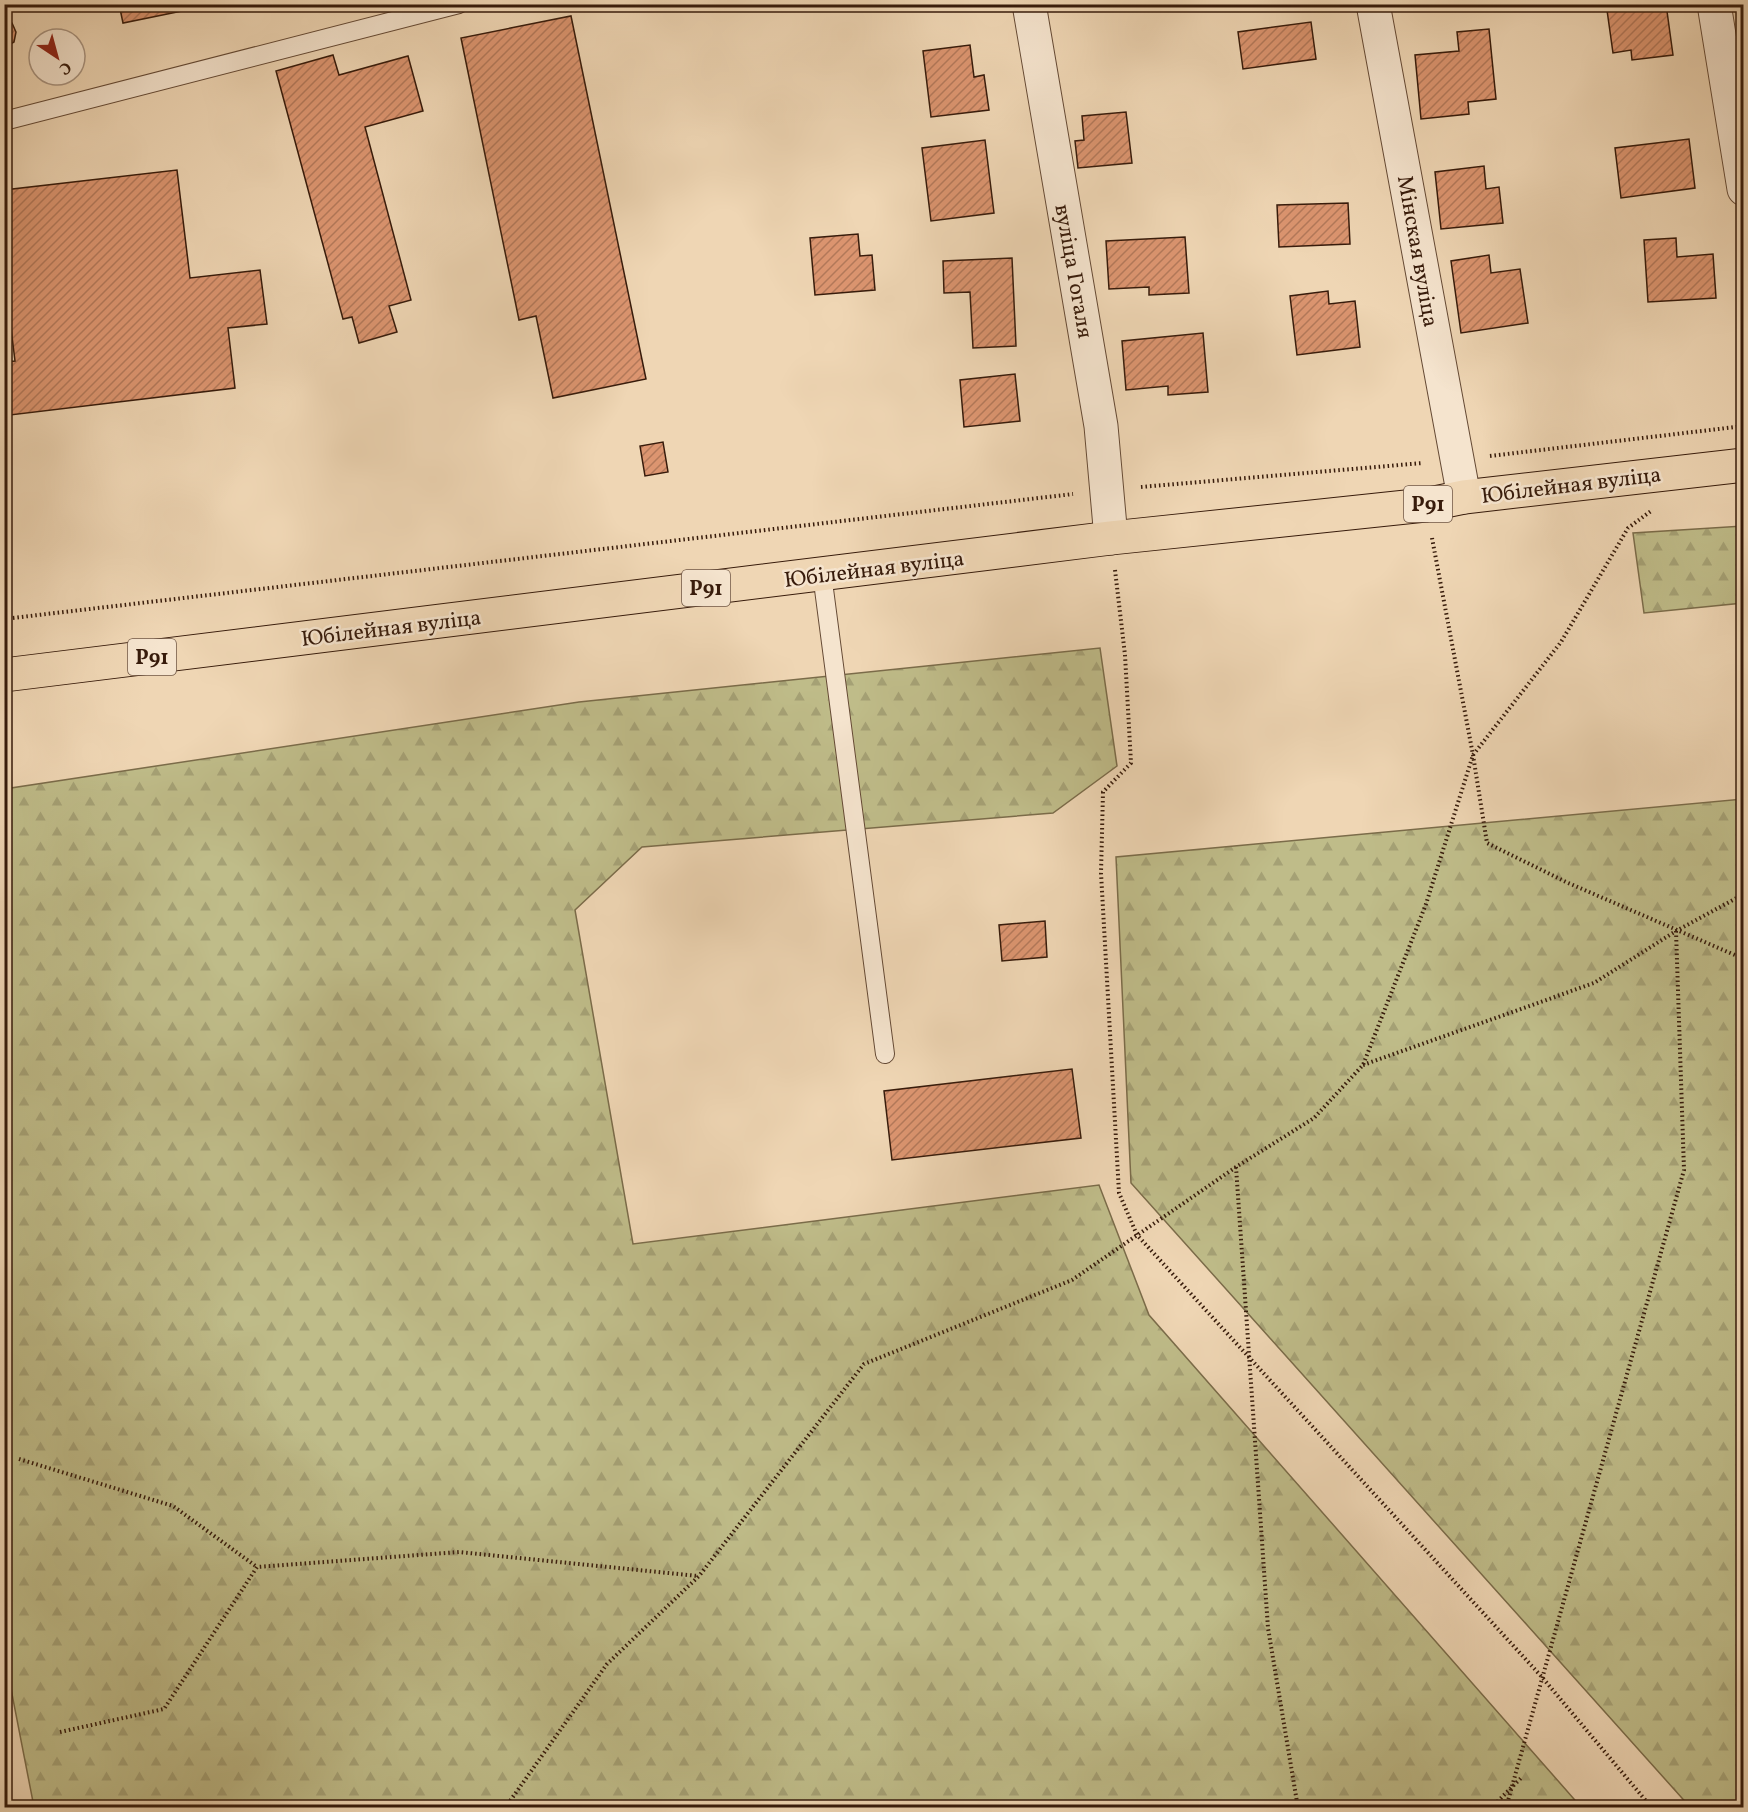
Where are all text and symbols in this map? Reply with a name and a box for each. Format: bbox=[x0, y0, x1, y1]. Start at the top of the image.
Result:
north arrow bbox=[27, 27, 87, 87]
text: С bbox=[54, 56, 75, 79]
street label: Мінская вуліца bbox=[1388, 173, 1445, 330]
street label: вуліца Гогаля bbox=[1045, 202, 1100, 341]
street label: Юбілейная вуліца bbox=[1479, 460, 1663, 513]
road number: Р91 bbox=[1404, 486, 1452, 522]
street label: Юбілейная вуліца bbox=[782, 544, 966, 597]
road number: Р91 bbox=[682, 570, 730, 606]
street label: Юбілейная вуліца bbox=[299, 603, 483, 656]
road number: Р91 bbox=[128, 639, 176, 675]

